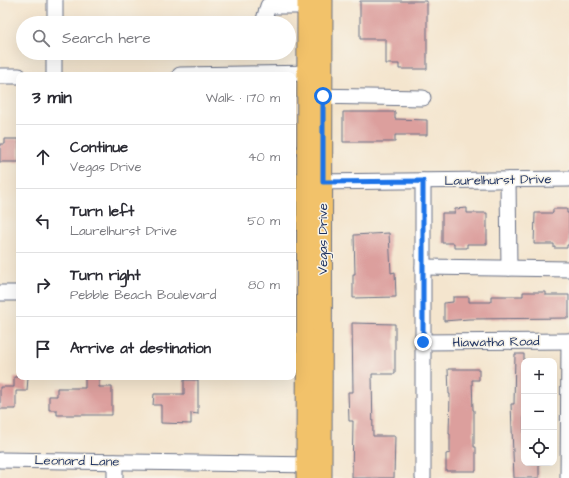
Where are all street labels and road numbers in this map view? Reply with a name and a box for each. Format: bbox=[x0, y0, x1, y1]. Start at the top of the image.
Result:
street label: Laurelhurst Drive bbox=[444, 170, 552, 190]
street label: Vegas Drive bbox=[314, 203, 333, 275]
street label: Hiawatha Road bbox=[452, 332, 540, 352]
street label: Leonard Lane bbox=[35, 451, 119, 471]

